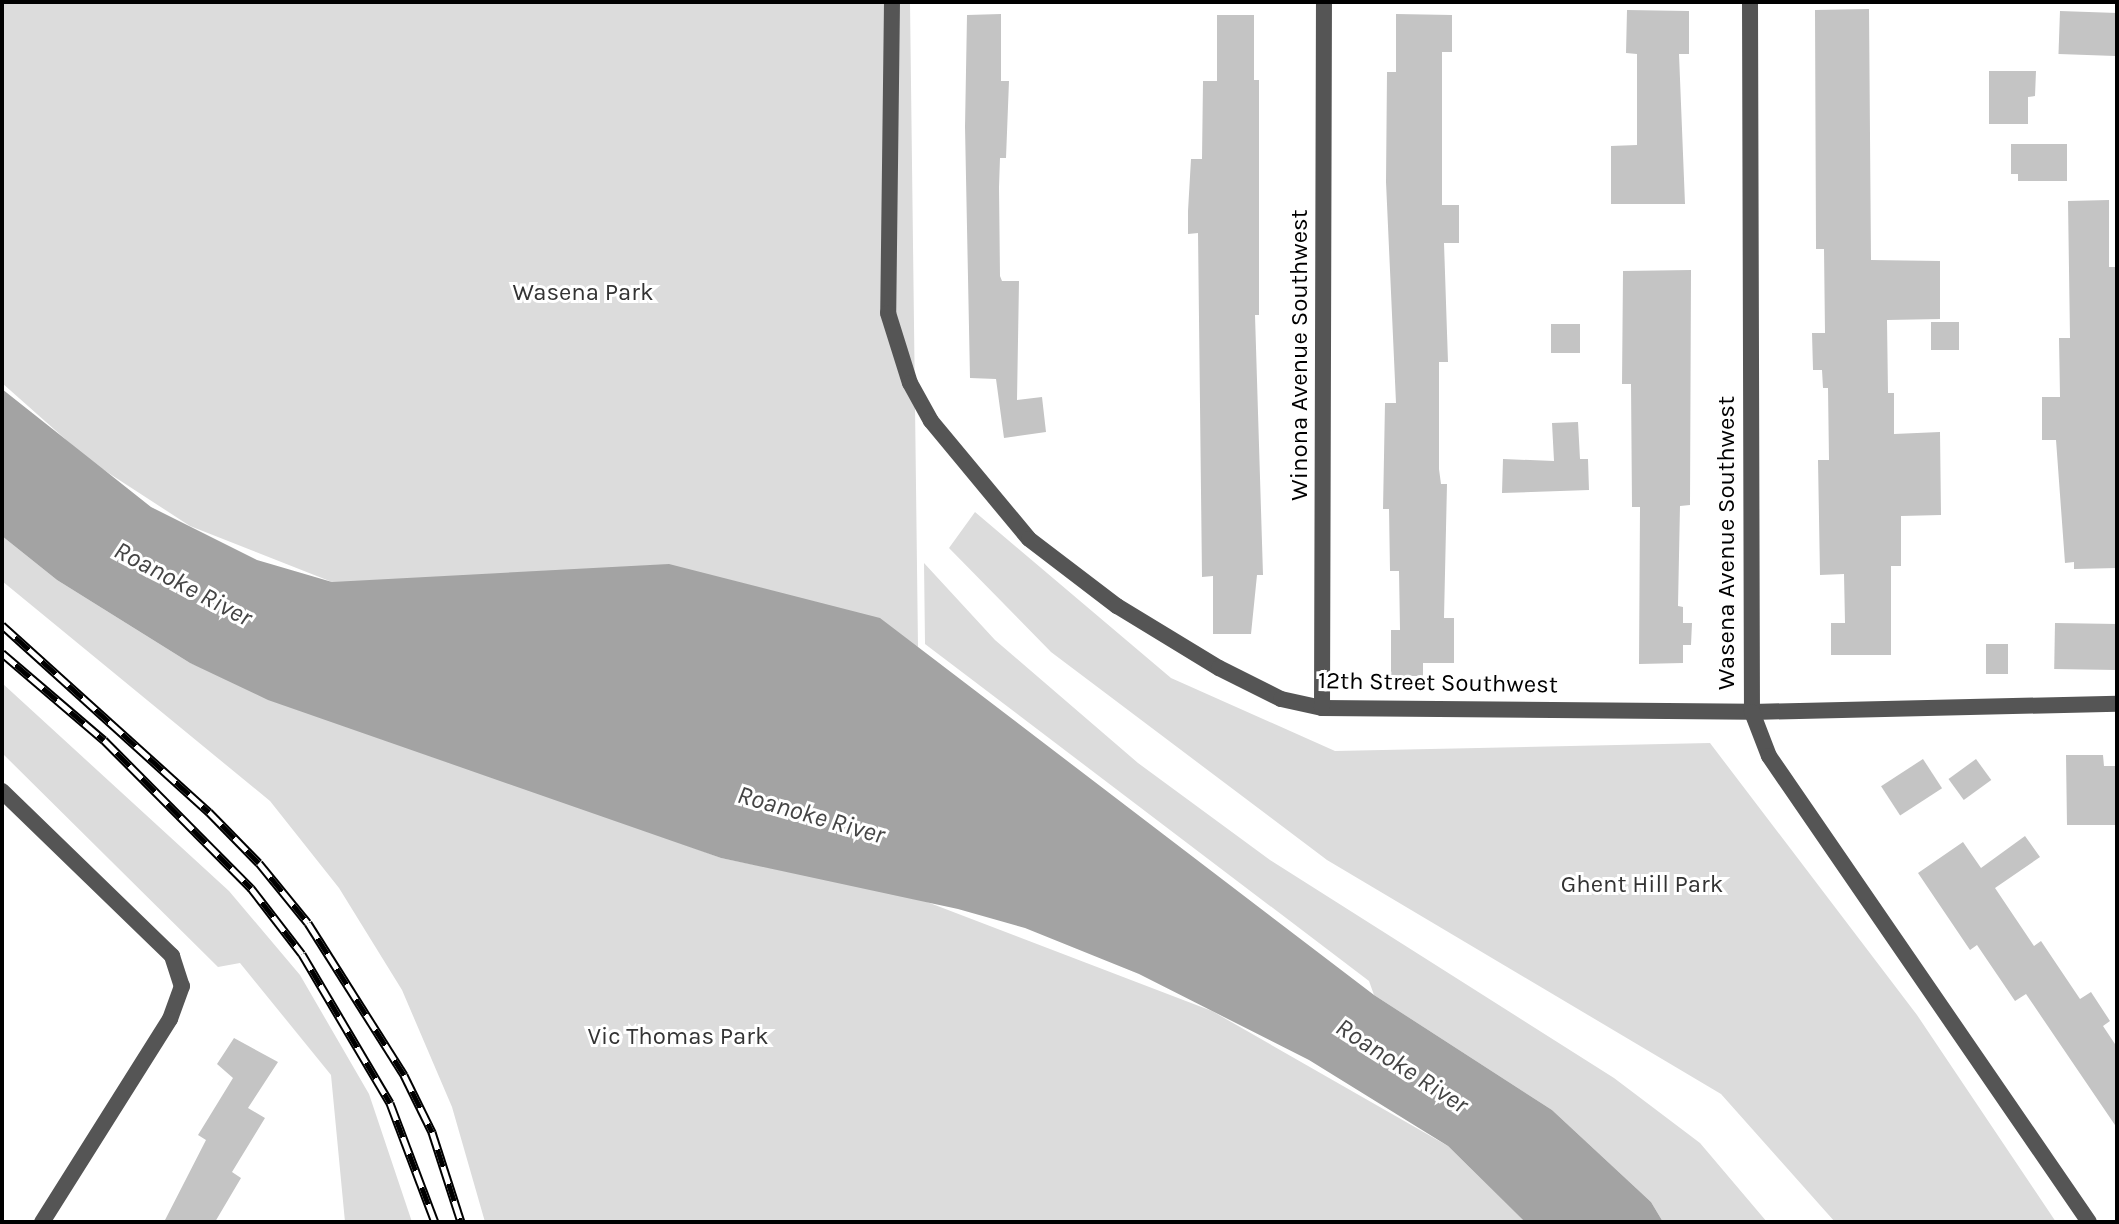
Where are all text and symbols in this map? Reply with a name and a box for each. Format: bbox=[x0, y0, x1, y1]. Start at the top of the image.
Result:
street label: Winona Avenue Southwest bbox=[1286, 209, 1314, 501]
park label: Wasena Park bbox=[513, 279, 653, 307]
street label: Wasena Avenue Southwest bbox=[1713, 396, 1741, 690]
water label: Roanoke River bbox=[109, 535, 257, 633]
street label: 12th Street Southwest bbox=[1318, 667, 1558, 699]
water label: Roanoke River bbox=[734, 779, 888, 851]
park label: Ghent Hill Park bbox=[1561, 871, 1723, 899]
water label: Roanoke River bbox=[1330, 1012, 1474, 1120]
park label: Vic Thomas Park bbox=[587, 1023, 769, 1051]

